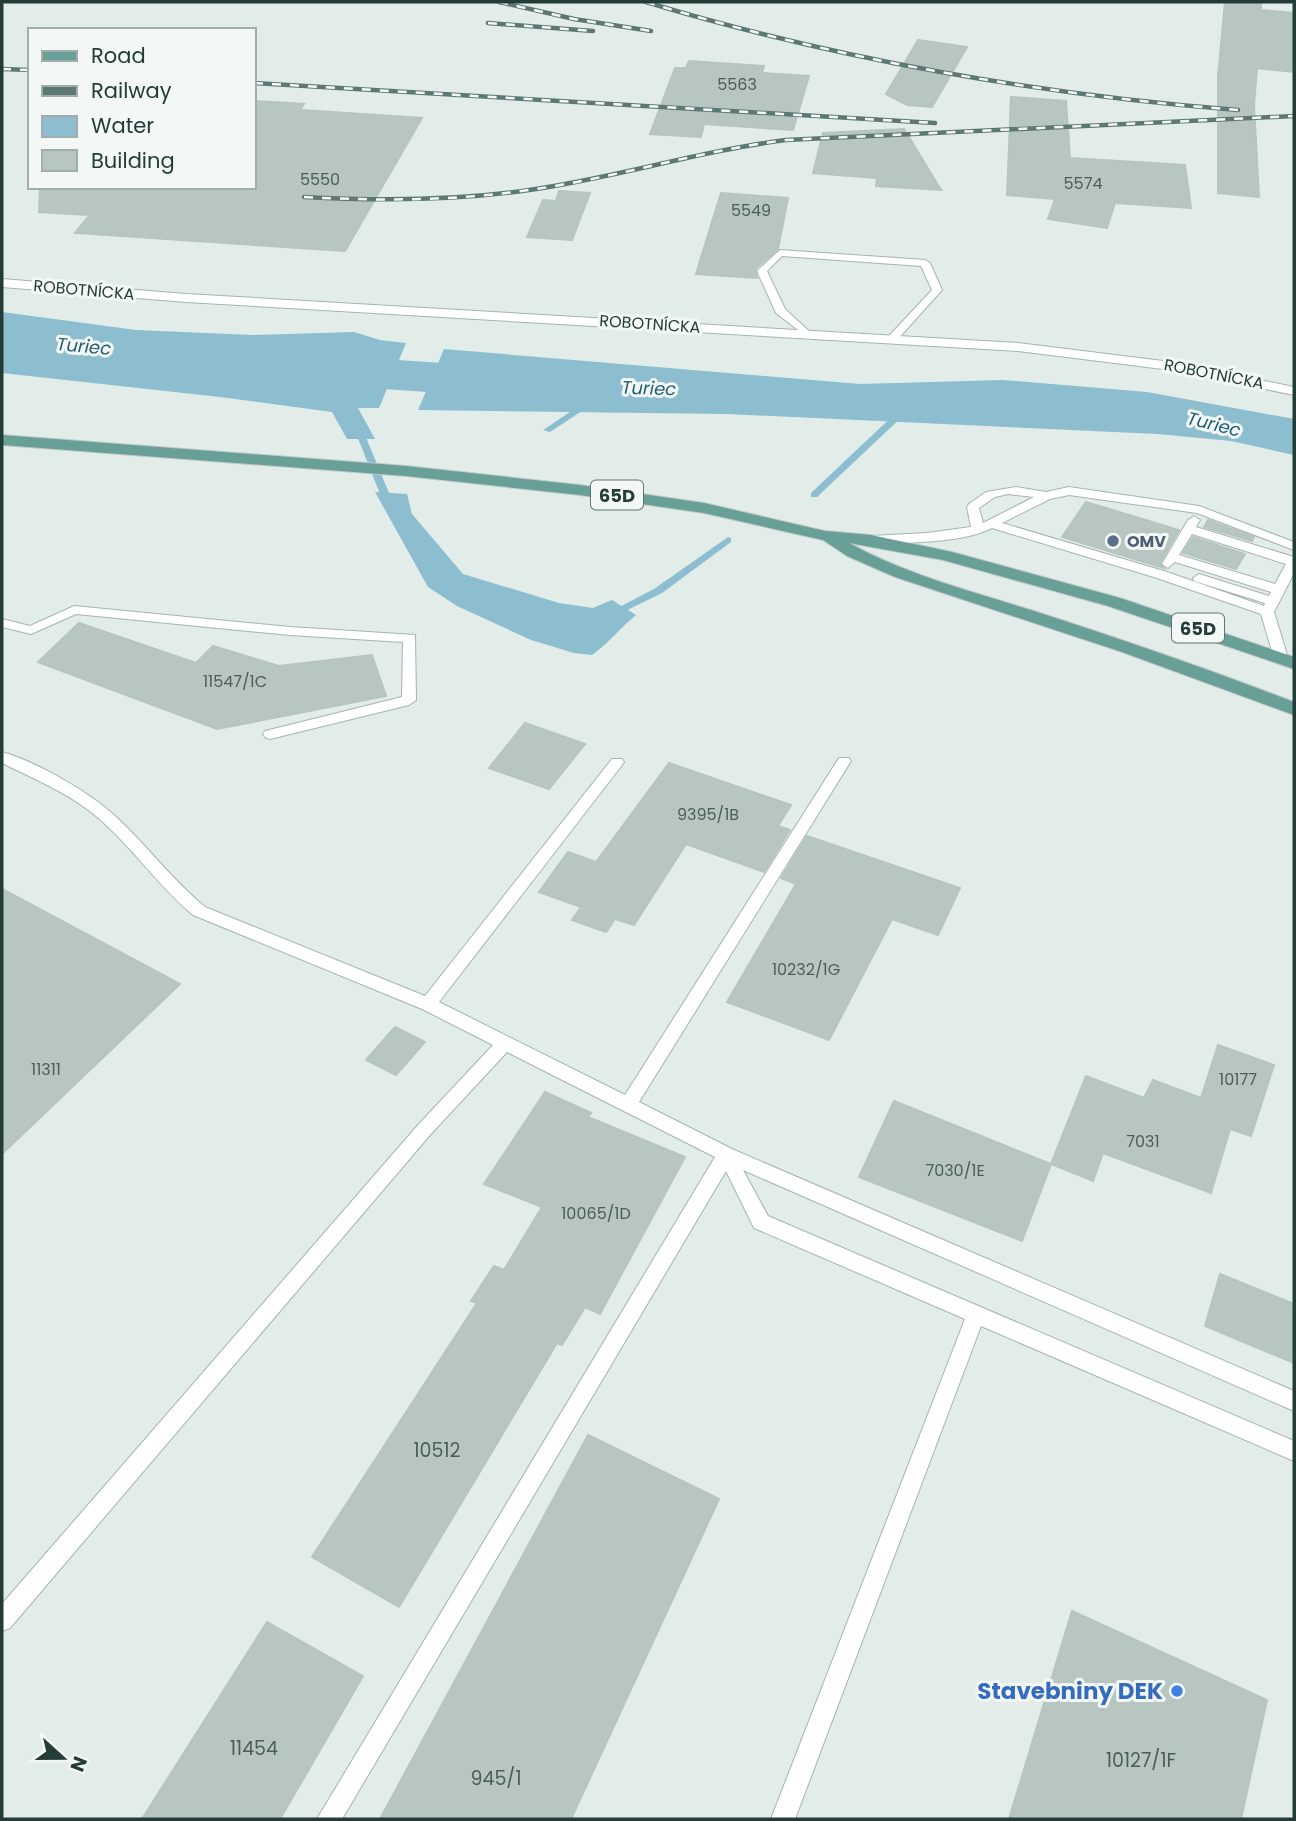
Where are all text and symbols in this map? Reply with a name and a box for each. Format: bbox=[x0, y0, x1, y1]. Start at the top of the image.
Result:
legend bbox=[28, 28, 256, 189]
text: Road bbox=[91, 41, 146, 70]
house number: 5563 bbox=[717, 73, 757, 96]
text: Railway bbox=[91, 76, 172, 105]
text: Water bbox=[91, 111, 154, 140]
text: Building bbox=[91, 146, 175, 175]
house number: 5550 bbox=[300, 168, 340, 191]
house number: 5574 bbox=[1064, 172, 1102, 195]
house number: 5549 bbox=[731, 199, 771, 222]
street label: ROBOTNÍCKA bbox=[33, 274, 136, 306]
street label: ROBOTNÍCKA bbox=[599, 309, 702, 339]
water label: Turiec bbox=[56, 331, 112, 361]
street label: ROBOTNÍCKA bbox=[1162, 353, 1266, 395]
water label: Turiec bbox=[621, 375, 677, 401]
water label: Turiec bbox=[1185, 405, 1244, 443]
road number: 65D bbox=[591, 480, 643, 509]
place label: OMV bbox=[1127, 530, 1166, 553]
marker: OMV bbox=[1105, 533, 1121, 549]
road number: 65D bbox=[1172, 614, 1224, 642]
house number: 11547/1C bbox=[203, 670, 267, 693]
house number: 9395/1B bbox=[677, 803, 739, 826]
house number: 10232/1G bbox=[772, 958, 840, 981]
house number: 11311 bbox=[31, 1058, 61, 1081]
house number: 10177 bbox=[1219, 1068, 1257, 1091]
house number: 7031 bbox=[1126, 1130, 1160, 1153]
house number: 7030/1E bbox=[925, 1159, 985, 1182]
house number: 10065/1D bbox=[561, 1202, 631, 1225]
house number: 10512 bbox=[414, 1437, 461, 1464]
place label: Stavebniny DEK bbox=[977, 1675, 1163, 1707]
marker: Stavebniny DEK bbox=[1169, 1683, 1185, 1699]
north arrow bbox=[28, 1723, 98, 1793]
house number: 11454 bbox=[230, 1735, 278, 1762]
house number: 10127/1F bbox=[1106, 1747, 1176, 1774]
text: N bbox=[63, 1752, 94, 1775]
house number: 945/1 bbox=[471, 1765, 521, 1792]

